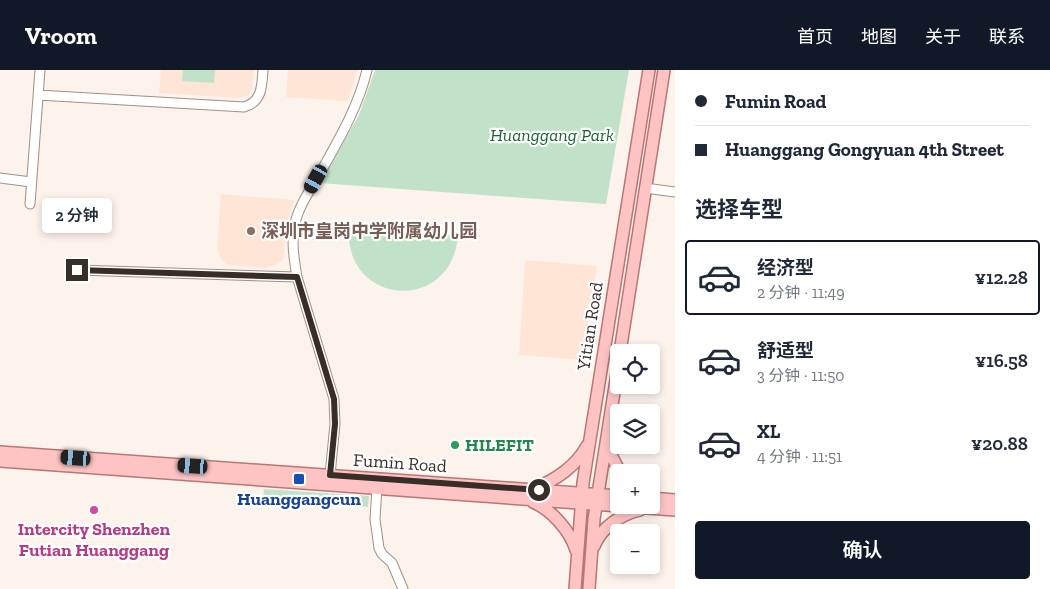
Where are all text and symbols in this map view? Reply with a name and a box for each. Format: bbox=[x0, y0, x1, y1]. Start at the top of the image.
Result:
text: Vroom bbox=[25, 21, 97, 50]
text: 首页 bbox=[797, 26, 833, 48]
text: 地图 bbox=[861, 26, 897, 48]
text: 关于 bbox=[925, 26, 961, 48]
text: 联系 bbox=[989, 26, 1025, 48]
text: Fumin Road bbox=[725, 90, 826, 113]
park label: Huanggang Park bbox=[490, 124, 614, 146]
text: Huanggang Gongyuan 4th Street bbox=[725, 138, 1004, 161]
car bbox=[302, 162, 329, 196]
text: 选择车型 bbox=[695, 196, 783, 223]
callout: 2 分钟 bbox=[42, 198, 112, 232]
text: 2 分钟 bbox=[55, 206, 99, 225]
place label: 深圳市皇岗中学附属幼儿园 bbox=[261, 220, 477, 242]
marker: 深圳市皇岗中学附属幼儿园 bbox=[245, 225, 257, 237]
icon: car bbox=[697, 255, 742, 300]
text: 经济型 bbox=[757, 256, 814, 279]
route end bbox=[66, 259, 88, 281]
text: ¥12.28 bbox=[975, 266, 1028, 289]
street label: Yitian Road bbox=[572, 280, 608, 373]
text: 2 分钟 · 11:49 bbox=[757, 283, 845, 302]
icon: car bbox=[697, 338, 742, 383]
text: 舒适型 bbox=[757, 339, 814, 362]
map controls bbox=[610, 344, 660, 574]
button: locate bbox=[610, 344, 660, 394]
text: ¥16.58 bbox=[975, 349, 1028, 372]
text: 3 分钟 · 11:50 bbox=[757, 366, 845, 385]
button: layers bbox=[610, 404, 660, 454]
text: XL bbox=[757, 420, 780, 443]
icon: car bbox=[697, 421, 742, 466]
text: ¥20.88 bbox=[971, 432, 1028, 455]
place label: HILEFIT bbox=[465, 434, 534, 456]
marker: HILEFIT bbox=[449, 439, 461, 451]
text: 4 分钟 · 11:51 bbox=[757, 447, 842, 466]
car bbox=[60, 449, 91, 467]
street label: Fumin Road bbox=[352, 449, 448, 477]
car bbox=[177, 457, 208, 475]
button: + bbox=[610, 464, 660, 514]
marker: Huanggangcun bbox=[292, 472, 306, 486]
route start bbox=[528, 479, 550, 501]
place label: Huanggangcun bbox=[237, 488, 361, 510]
marker: Intercity Shenzhen Futian Huanggang bbox=[88, 504, 100, 516]
place label: Intercity Shenzhen Futian Huanggang bbox=[18, 518, 170, 561]
button: 确认 bbox=[695, 521, 1030, 579]
button: − bbox=[610, 524, 660, 574]

